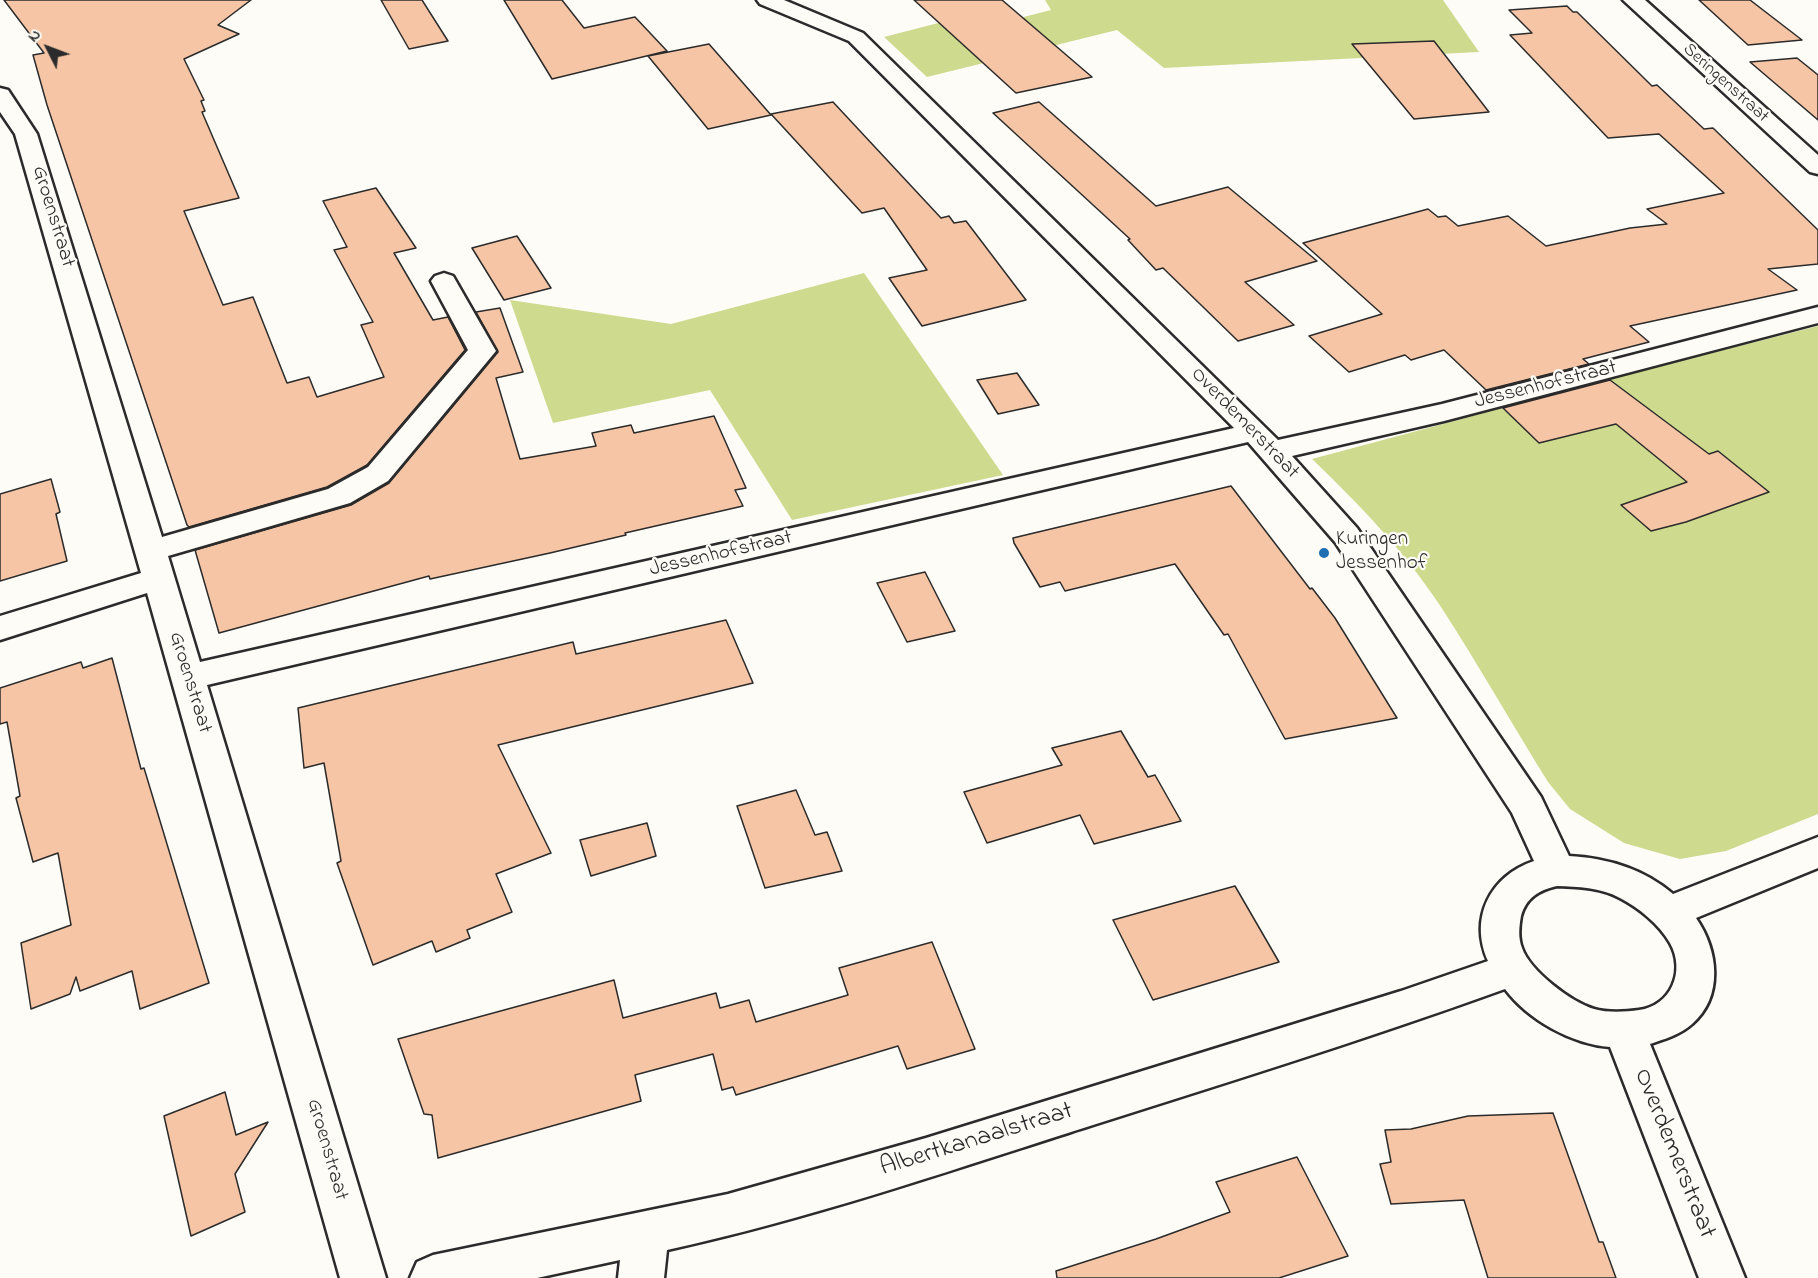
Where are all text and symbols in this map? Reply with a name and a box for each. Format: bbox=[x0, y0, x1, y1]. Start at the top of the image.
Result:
north arrow bbox=[18, 18, 78, 78]
text: N bbox=[22, 24, 47, 48]
street label: Seringenstraat bbox=[1677, 40, 1773, 128]
street label: Groenstraat bbox=[25, 163, 79, 271]
street label: Jessenhofstraat bbox=[1472, 356, 1620, 416]
street label: Overdemerstraat bbox=[1184, 363, 1304, 485]
street label: Jessenhofstraat bbox=[647, 526, 795, 584]
place label: Kuringen Jessenhof bbox=[1336, 528, 1427, 578]
marker: Kuringen Jessenhof bbox=[1317, 546, 1331, 560]
street label: Groenstraat bbox=[162, 629, 216, 737]
street label: Overdemerstraat bbox=[1625, 1064, 1721, 1244]
street label: Groenstraat bbox=[300, 1096, 352, 1204]
street label: Albertkanaalstraat bbox=[877, 1097, 1077, 1185]

